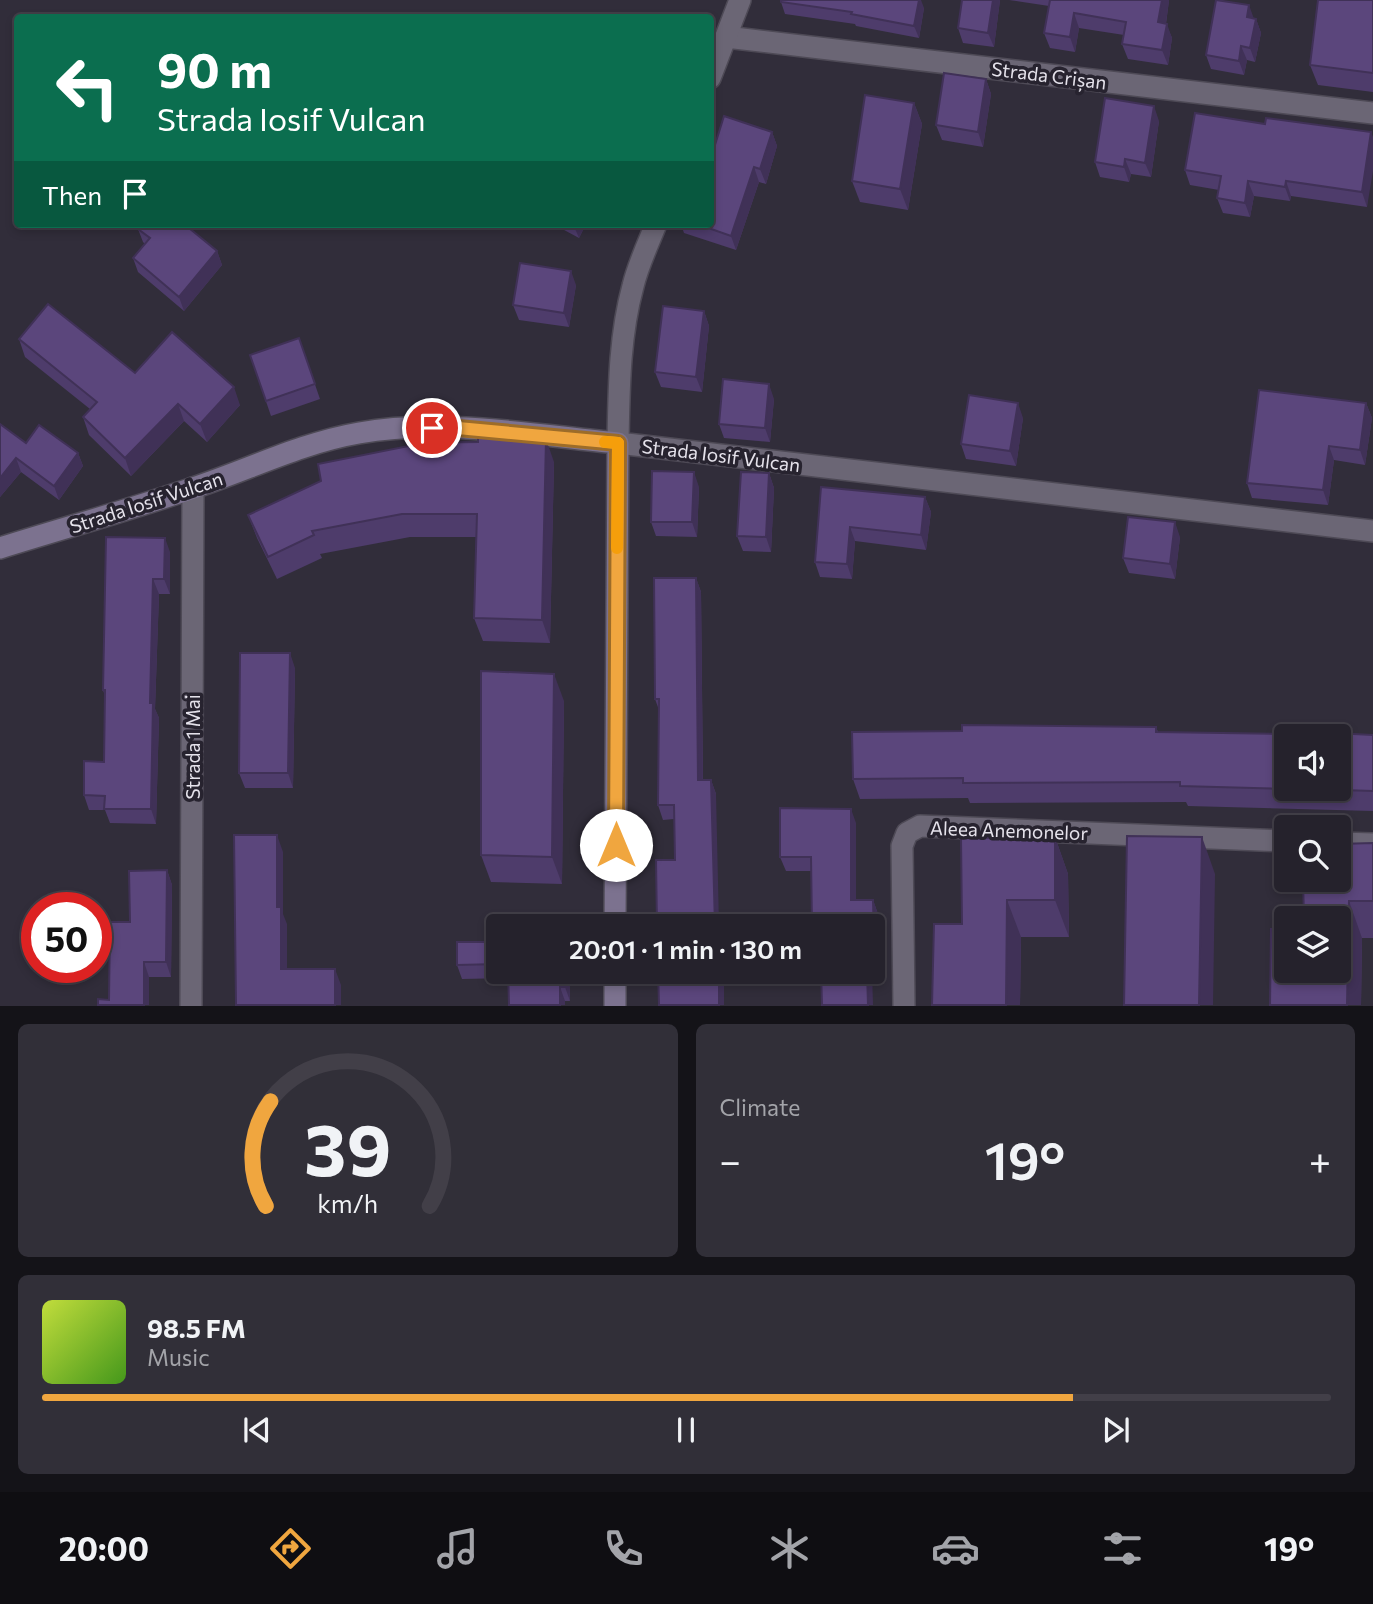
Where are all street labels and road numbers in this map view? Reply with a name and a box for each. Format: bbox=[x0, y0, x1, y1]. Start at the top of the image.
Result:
street label: Strada Crișan bbox=[990, 57, 1108, 95]
street label: Strada Iosif Vulcan bbox=[640, 434, 802, 476]
street label: Strada Iosif Vulcan bbox=[67, 466, 225, 538]
street label: Strada 1 Mai bbox=[181, 694, 204, 800]
street label: Aleea Anemonelor bbox=[930, 816, 1089, 844]

